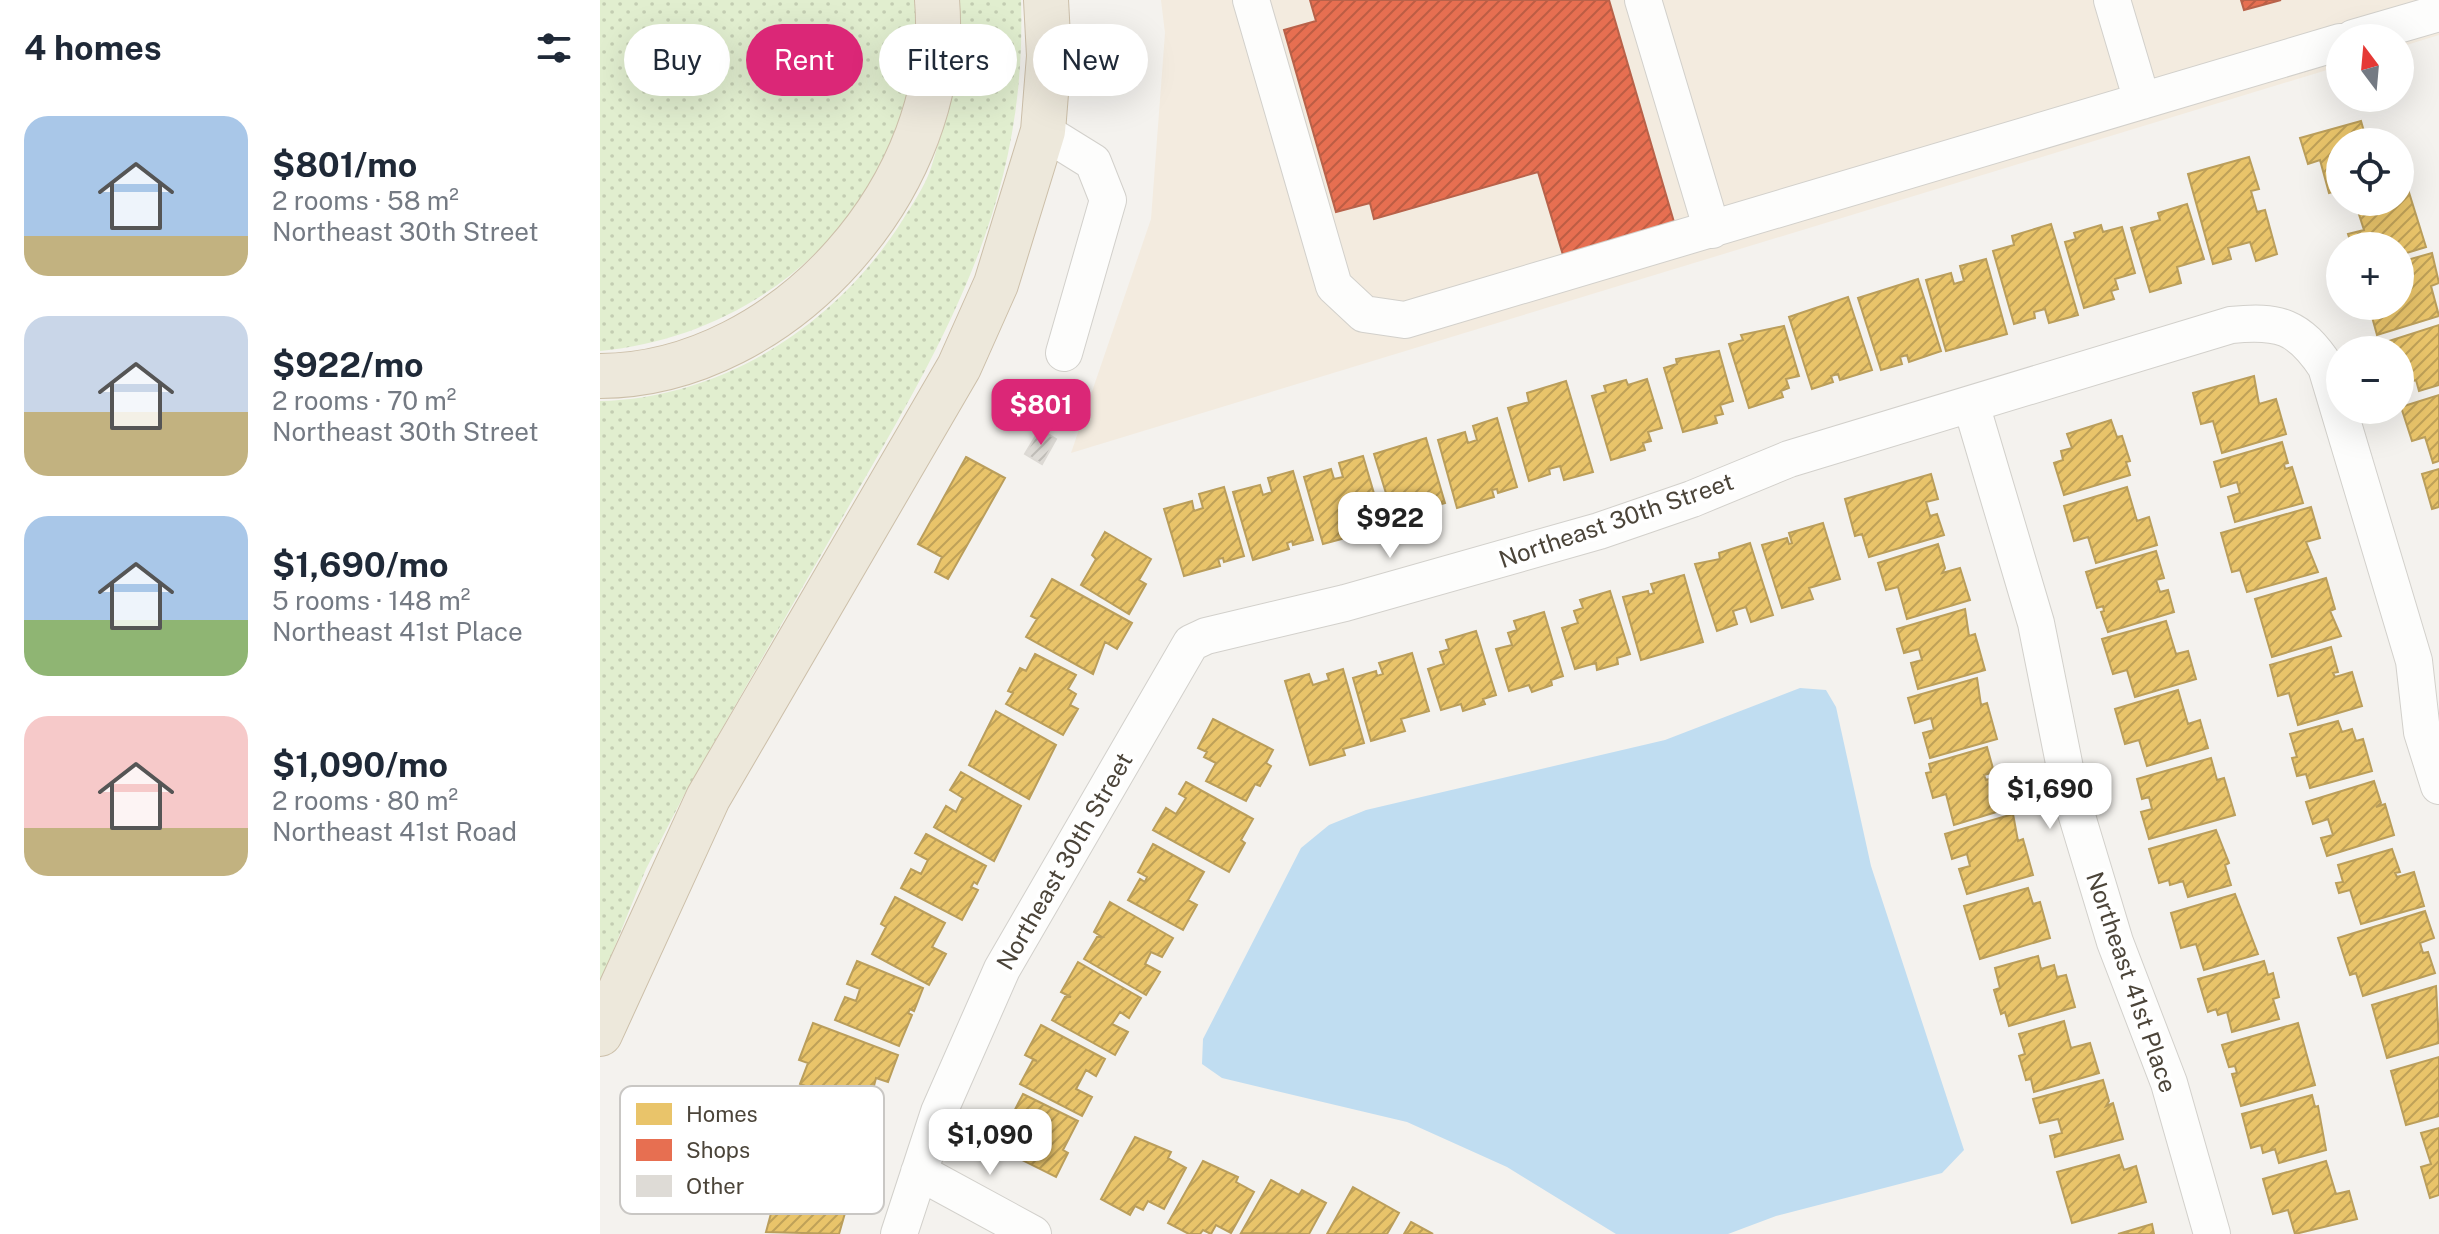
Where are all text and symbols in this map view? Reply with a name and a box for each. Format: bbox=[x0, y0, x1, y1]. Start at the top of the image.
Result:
chip: Buy bbox=[624, 24, 730, 96]
chip: Rent bbox=[746, 24, 863, 96]
chip: Filters bbox=[879, 24, 1017, 96]
chip: New bbox=[1033, 24, 1148, 96]
north arrow bbox=[2326, 24, 2414, 112]
map controls bbox=[2326, 24, 2414, 424]
icon: filters bbox=[532, 26, 576, 70]
text: 4 homes bbox=[24, 28, 162, 68]
button: locate bbox=[2326, 128, 2414, 216]
text: $801/mo bbox=[272, 145, 417, 185]
icon: home bbox=[88, 148, 184, 244]
text: 2 rooms · 58 m² bbox=[272, 185, 459, 216]
text: Northeast 30th Street bbox=[272, 216, 539, 247]
button: + bbox=[2326, 232, 2414, 320]
button: − bbox=[2326, 336, 2414, 424]
text: $922/mo bbox=[272, 345, 424, 385]
icon: home bbox=[88, 348, 184, 444]
pin: $801 bbox=[994, 379, 1088, 447]
text: 2 rooms · 70 m² bbox=[272, 385, 456, 416]
text: $801 bbox=[1010, 389, 1072, 420]
text: Northeast 30th Street bbox=[272, 416, 539, 447]
street label: Northeast 30th Street bbox=[1495, 467, 1737, 573]
pin: $922 bbox=[1343, 492, 1437, 560]
text: $922 bbox=[1356, 502, 1424, 533]
text: $1,690/mo bbox=[272, 545, 449, 585]
icon: home bbox=[88, 548, 184, 644]
text: 5 rooms · 148 m² bbox=[272, 585, 470, 616]
text: Northeast 41st Place bbox=[272, 616, 523, 647]
text: $1,090/mo bbox=[272, 745, 448, 785]
street label: Northeast 30th Street bbox=[990, 747, 1138, 975]
icon: home bbox=[88, 748, 184, 844]
pin: $1,690 bbox=[1985, 763, 2115, 831]
text: $1,690 bbox=[2007, 773, 2093, 804]
text: 2 rooms · 80 m² bbox=[272, 785, 458, 816]
text: Northeast 41st Road bbox=[272, 816, 517, 847]
street label: Northeast 41st Place bbox=[2081, 868, 2183, 1096]
legend bbox=[620, 1086, 884, 1214]
text: Homes bbox=[686, 1101, 758, 1127]
pin: $1,090 bbox=[925, 1109, 1055, 1177]
text: $1,090 bbox=[947, 1119, 1033, 1150]
text: Shops bbox=[686, 1137, 750, 1163]
text: Other bbox=[686, 1173, 744, 1199]

